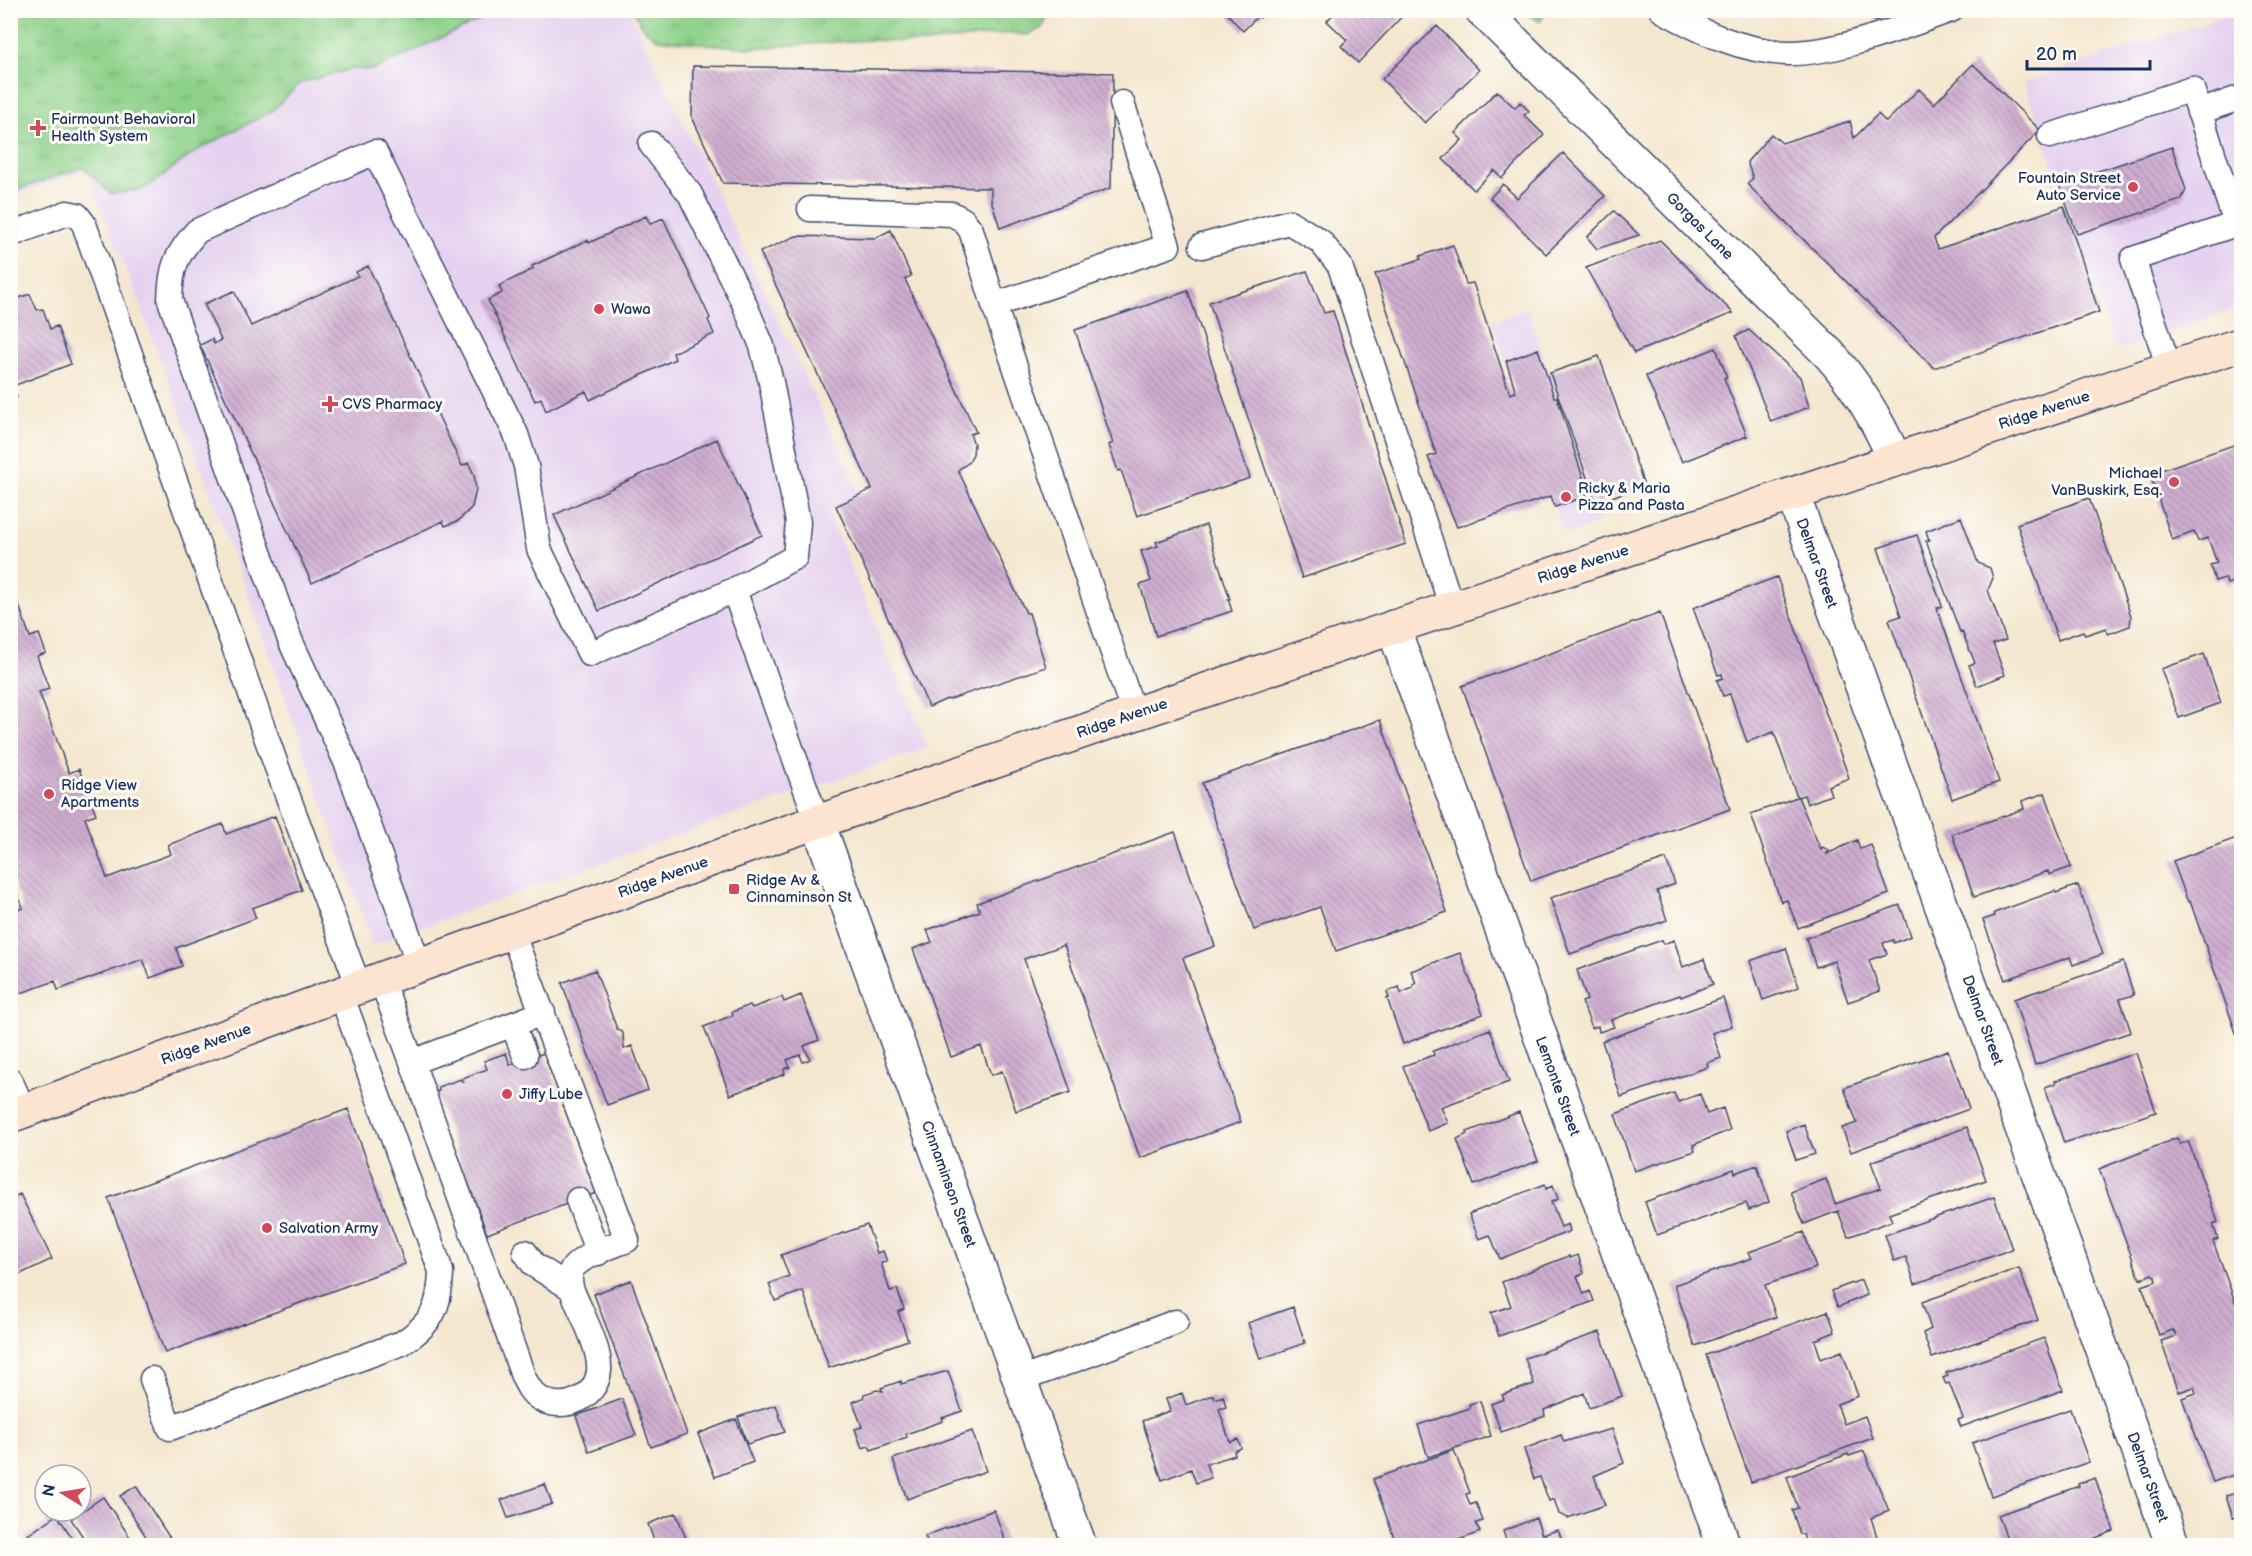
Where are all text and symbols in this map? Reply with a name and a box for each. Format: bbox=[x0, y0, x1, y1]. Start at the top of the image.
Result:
scale bar bbox=[2027, 33, 2150, 71]
text: 20 m bbox=[2036, 44, 2077, 65]
place label: Fairmount Behavioral Health System bbox=[51, 110, 195, 146]
marker: Fairmount Behavioral Health System bbox=[29, 119, 47, 137]
place label: Fountain Street Auto Service bbox=[2018, 169, 2121, 205]
marker: Fountain Street Auto Service bbox=[2126, 180, 2140, 194]
street label: Gorgas Lane bbox=[1662, 189, 1737, 264]
place label: Wawa bbox=[611, 300, 651, 319]
marker: Wawa bbox=[592, 302, 606, 316]
street label: Ridge Avenue bbox=[1996, 387, 2092, 434]
place label: CVS Pharmacy bbox=[342, 395, 442, 414]
marker: CVS Pharmacy bbox=[323, 397, 337, 411]
place label: Michael VanBuskirk, Esq. bbox=[2051, 464, 2162, 500]
marker: Michael VanBuskirk, Esq. bbox=[2167, 475, 2181, 489]
place label: Ricky & Maria Pizza and Pasta bbox=[1578, 479, 1685, 515]
marker: Ricky & Maria Pizza and Pasta bbox=[1559, 490, 1573, 504]
street label: Delmar Street bbox=[1791, 516, 1842, 611]
street label: Ridge Avenue bbox=[1535, 541, 1631, 588]
street label: Ridge Avenue bbox=[1074, 694, 1170, 743]
place label: Ridge View Apartments bbox=[61, 776, 140, 812]
marker: Ridge View Apartments bbox=[42, 787, 56, 801]
street label: Ridge Avenue bbox=[615, 852, 711, 903]
place label: Ridge Av & Cinnaminson St bbox=[746, 871, 852, 907]
marker: Ridge Av & Cinnaminson St bbox=[727, 882, 741, 896]
street label: Delmar Street bbox=[1957, 973, 2008, 1068]
street label: Ridge Avenue bbox=[158, 1019, 254, 1070]
street label: Lemonte Street bbox=[1531, 1034, 1584, 1139]
place label: Jiffy Lube bbox=[519, 1085, 583, 1104]
marker: Jiffy Lube bbox=[500, 1087, 514, 1101]
street label: Cinnaminson Street bbox=[917, 1118, 980, 1250]
place label: Salvation Army bbox=[279, 1219, 379, 1238]
marker: Salvation Army bbox=[260, 1221, 274, 1235]
street label: Delmar Street bbox=[2122, 1430, 2173, 1525]
north arrow bbox=[33, 1463, 93, 1523]
text: N bbox=[39, 1483, 60, 1498]

